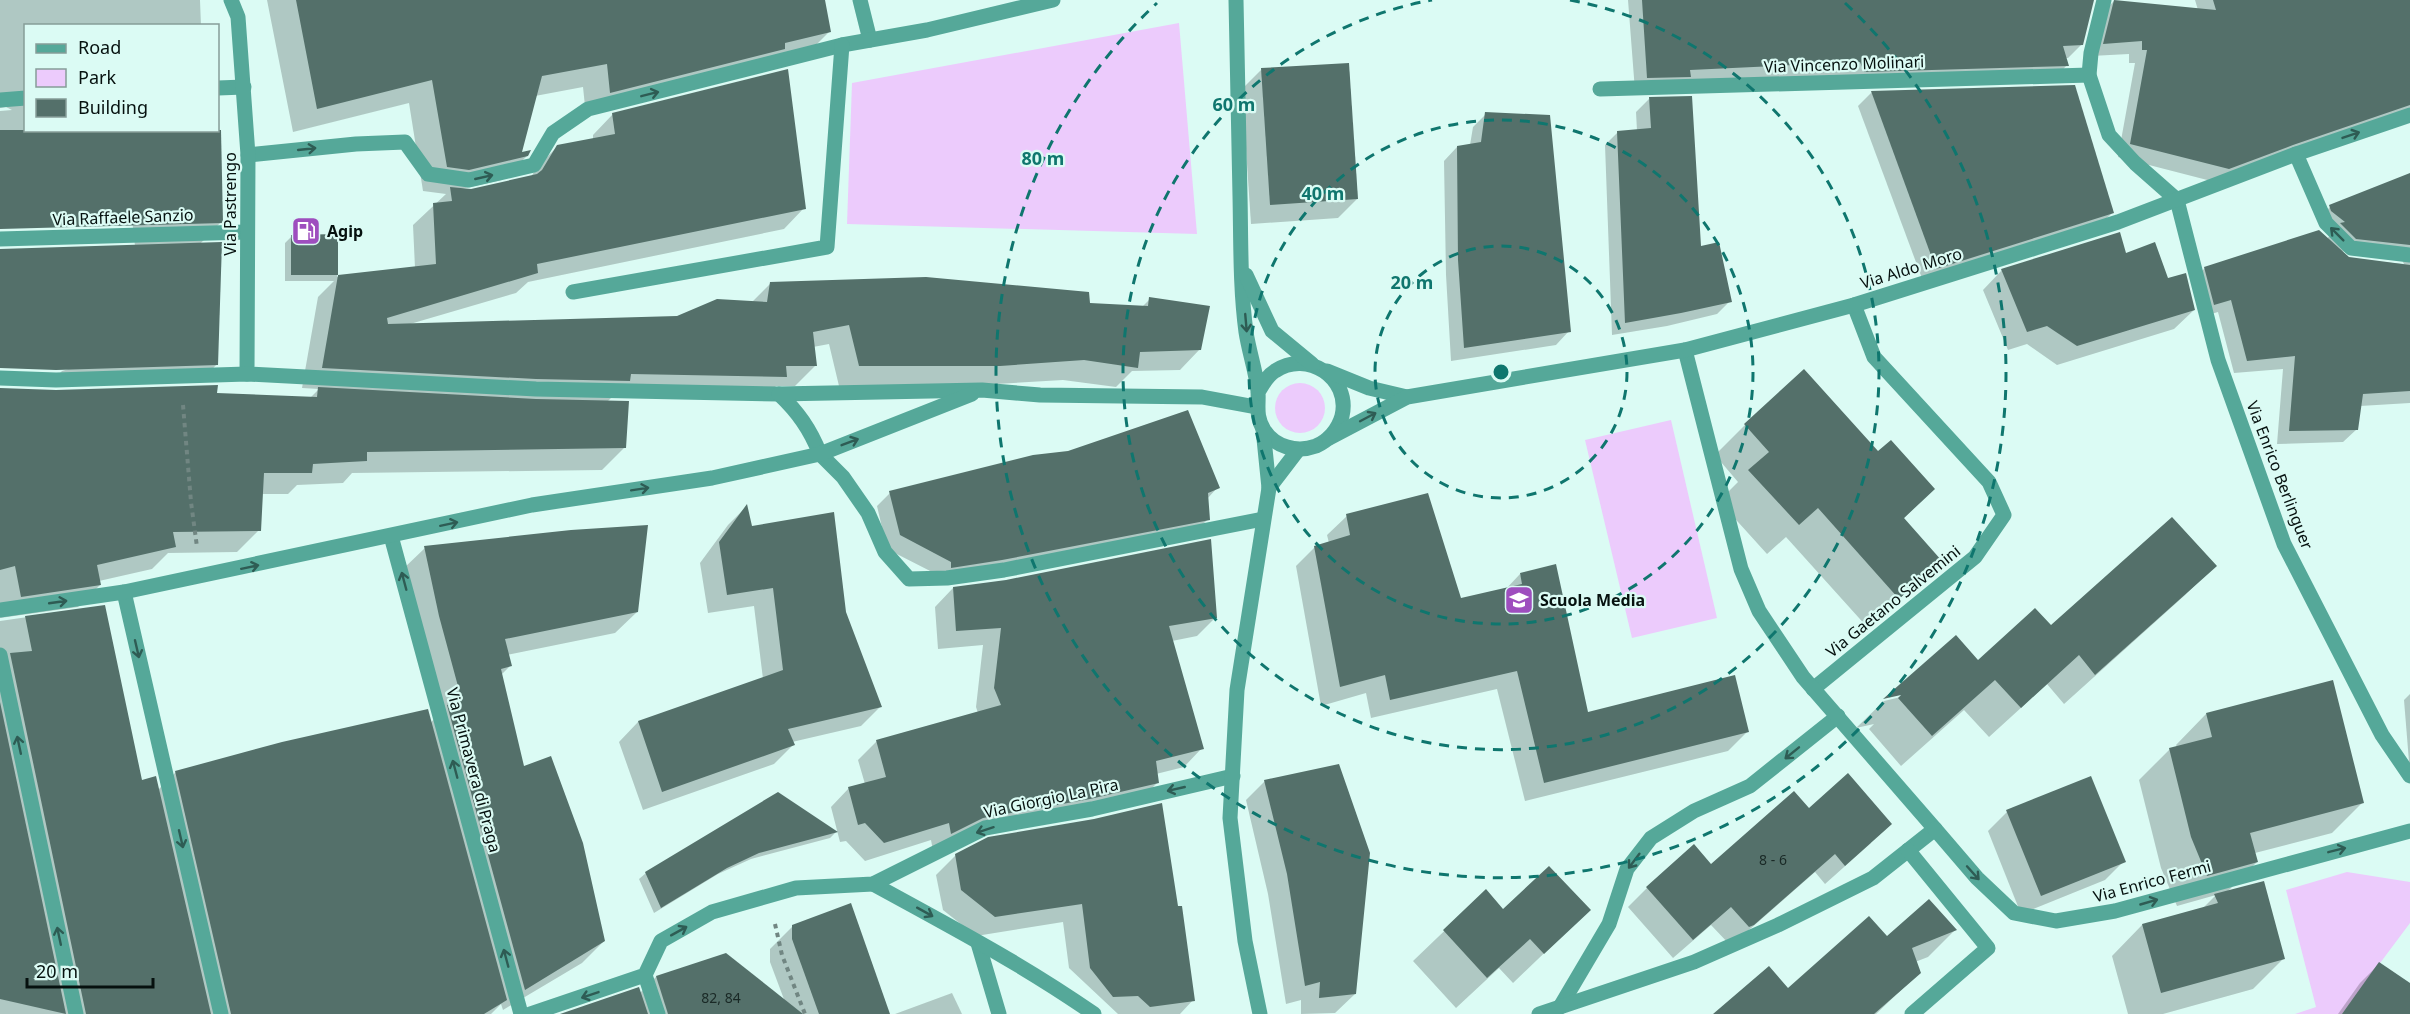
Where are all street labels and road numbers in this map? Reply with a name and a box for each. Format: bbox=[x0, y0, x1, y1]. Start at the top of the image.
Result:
street label: Via Vincenzo Molinari bbox=[1763, 50, 1925, 78]
street label: Via Pastrengo bbox=[219, 152, 241, 256]
street label: Via Raffaele Sanzio bbox=[52, 204, 194, 230]
street label: Via Aldo Moro bbox=[1858, 242, 1964, 294]
street label: Via Enrico Berlinguer bbox=[2242, 398, 2319, 553]
street label: Via Gaetano Salvemini bbox=[1821, 540, 1965, 662]
street label: Via Primavera di Praga bbox=[441, 685, 507, 855]
street label: Via Giorgio La Pira bbox=[982, 773, 1120, 823]
street label: Via Enrico Fermi bbox=[2091, 855, 2213, 907]

